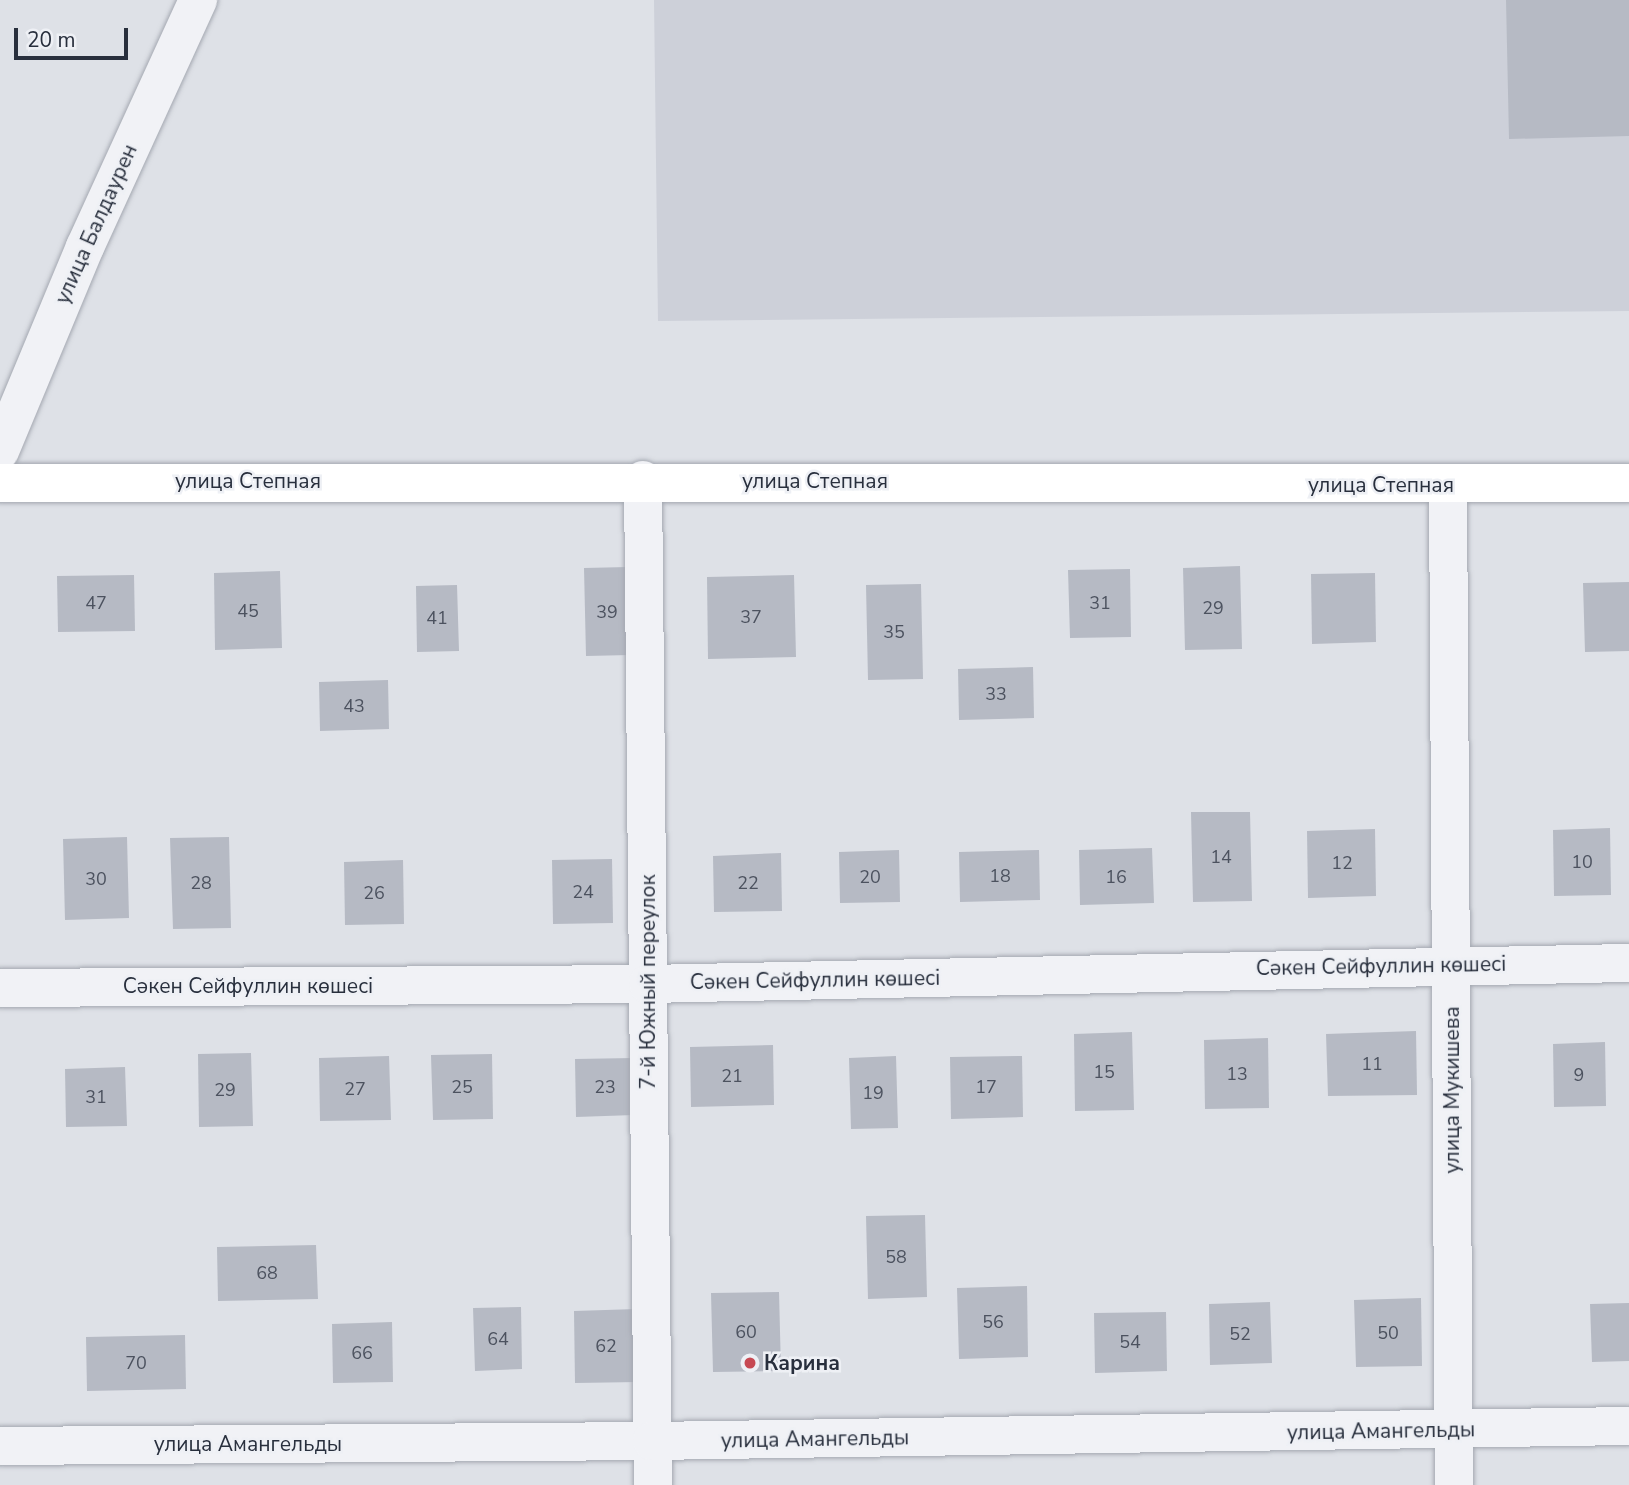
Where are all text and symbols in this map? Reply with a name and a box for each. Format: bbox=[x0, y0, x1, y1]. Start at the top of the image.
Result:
scale bar bbox=[18, 14, 131, 58]
text: 20 m bbox=[27, 26, 76, 54]
street label: улица Балдаурен bbox=[49, 140, 143, 308]
street label: улица Степная bbox=[175, 468, 321, 494]
street label: улица Степная bbox=[742, 468, 888, 494]
street label: улица Степная bbox=[1308, 472, 1454, 498]
house number: 47 bbox=[85, 592, 107, 614]
house number: 31 bbox=[1089, 592, 1111, 614]
house number: 29 bbox=[1202, 597, 1224, 619]
house number: 45 bbox=[237, 600, 259, 622]
house number: 39 bbox=[596, 601, 618, 623]
house number: 37 bbox=[740, 606, 762, 628]
house number: 41 bbox=[426, 607, 448, 629]
house number: 35 bbox=[883, 621, 905, 643]
house number: 33 bbox=[985, 683, 1007, 705]
house number: 43 bbox=[343, 695, 365, 717]
house number: 14 bbox=[1210, 846, 1232, 868]
house number: 10 bbox=[1571, 851, 1593, 873]
house number: 12 bbox=[1331, 852, 1353, 874]
house number: 18 bbox=[989, 865, 1011, 887]
house number: 20 bbox=[859, 866, 881, 888]
house number: 16 bbox=[1105, 866, 1127, 888]
house number: 30 bbox=[85, 868, 107, 890]
house number: 28 bbox=[190, 872, 212, 894]
house number: 22 bbox=[737, 872, 759, 894]
street label: 7-й Южный переулок bbox=[635, 875, 661, 1089]
house number: 24 bbox=[572, 881, 594, 903]
house number: 26 bbox=[363, 882, 385, 904]
street label: Сәкен Сейфуллин көшесі bbox=[1256, 951, 1506, 981]
street label: Сәкен Сейфуллин көшесі bbox=[690, 965, 940, 995]
street label: Сәкен Сейфуллин көшесі bbox=[123, 973, 373, 999]
street label: улица Мукишева bbox=[1439, 1006, 1465, 1174]
house number: 11 bbox=[1361, 1053, 1383, 1075]
house number: 15 bbox=[1093, 1061, 1115, 1083]
house number: 13 bbox=[1226, 1063, 1248, 1085]
house number: 9 bbox=[1574, 1064, 1584, 1086]
house number: 21 bbox=[721, 1065, 743, 1087]
house number: 25 bbox=[451, 1076, 473, 1098]
house number: 23 bbox=[594, 1076, 616, 1098]
house number: 17 bbox=[975, 1076, 997, 1098]
house number: 27 bbox=[344, 1078, 366, 1100]
house number: 29 bbox=[214, 1079, 236, 1101]
house number: 19 bbox=[862, 1082, 884, 1104]
house number: 31 bbox=[85, 1086, 107, 1108]
house number: 58 bbox=[885, 1246, 907, 1268]
house number: 68 bbox=[256, 1262, 278, 1284]
house number: 56 bbox=[982, 1311, 1004, 1333]
house number: 60 bbox=[735, 1321, 757, 1343]
house number: 50 bbox=[1377, 1322, 1399, 1344]
house number: 52 bbox=[1229, 1323, 1251, 1345]
house number: 64 bbox=[487, 1328, 509, 1350]
house number: 54 bbox=[1119, 1331, 1141, 1353]
house number: 62 bbox=[595, 1335, 617, 1357]
house number: 66 bbox=[351, 1342, 373, 1364]
place label: Карина bbox=[764, 1350, 840, 1376]
house number: 70 bbox=[125, 1352, 147, 1374]
marker: Карина bbox=[742, 1355, 758, 1371]
street label: улица Амангельды bbox=[1287, 1417, 1475, 1445]
street label: улица Амангельды bbox=[721, 1425, 909, 1453]
street label: улица Амангельды bbox=[154, 1431, 342, 1457]

